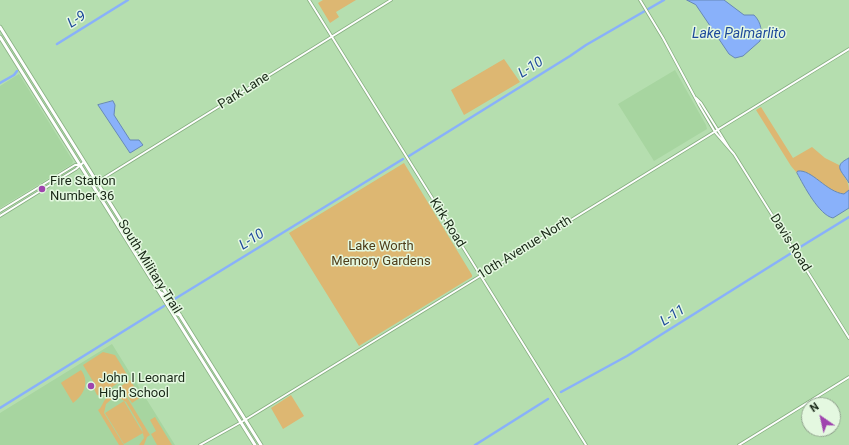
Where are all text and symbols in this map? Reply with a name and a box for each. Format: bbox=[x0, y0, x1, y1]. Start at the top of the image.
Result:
water label: L-9 bbox=[65, 8, 89, 32]
water label: Lake Palmarlito bbox=[692, 26, 786, 42]
water label: L-10 bbox=[515, 54, 547, 82]
street label: Park Lane bbox=[215, 69, 273, 113]
place label: Fire Station Number 36 bbox=[50, 174, 116, 205]
marker: Fire Station Number 36 bbox=[37, 184, 47, 194]
street label: Kirk Road bbox=[426, 195, 468, 251]
street label: Davis Road bbox=[766, 211, 814, 275]
street label: 10th Avenue North bbox=[475, 213, 575, 283]
street label: South Military Trail bbox=[114, 217, 184, 317]
water label: L-10 bbox=[236, 226, 268, 254]
park label: Lake Worth Memory Gardens bbox=[331, 239, 431, 270]
water label: L-11 bbox=[657, 302, 689, 330]
place label: John I Leonard High School bbox=[99, 371, 185, 402]
marker: John I Leonard High School bbox=[86, 381, 96, 391]
north arrow bbox=[801, 397, 841, 437]
text: N bbox=[808, 400, 821, 415]

